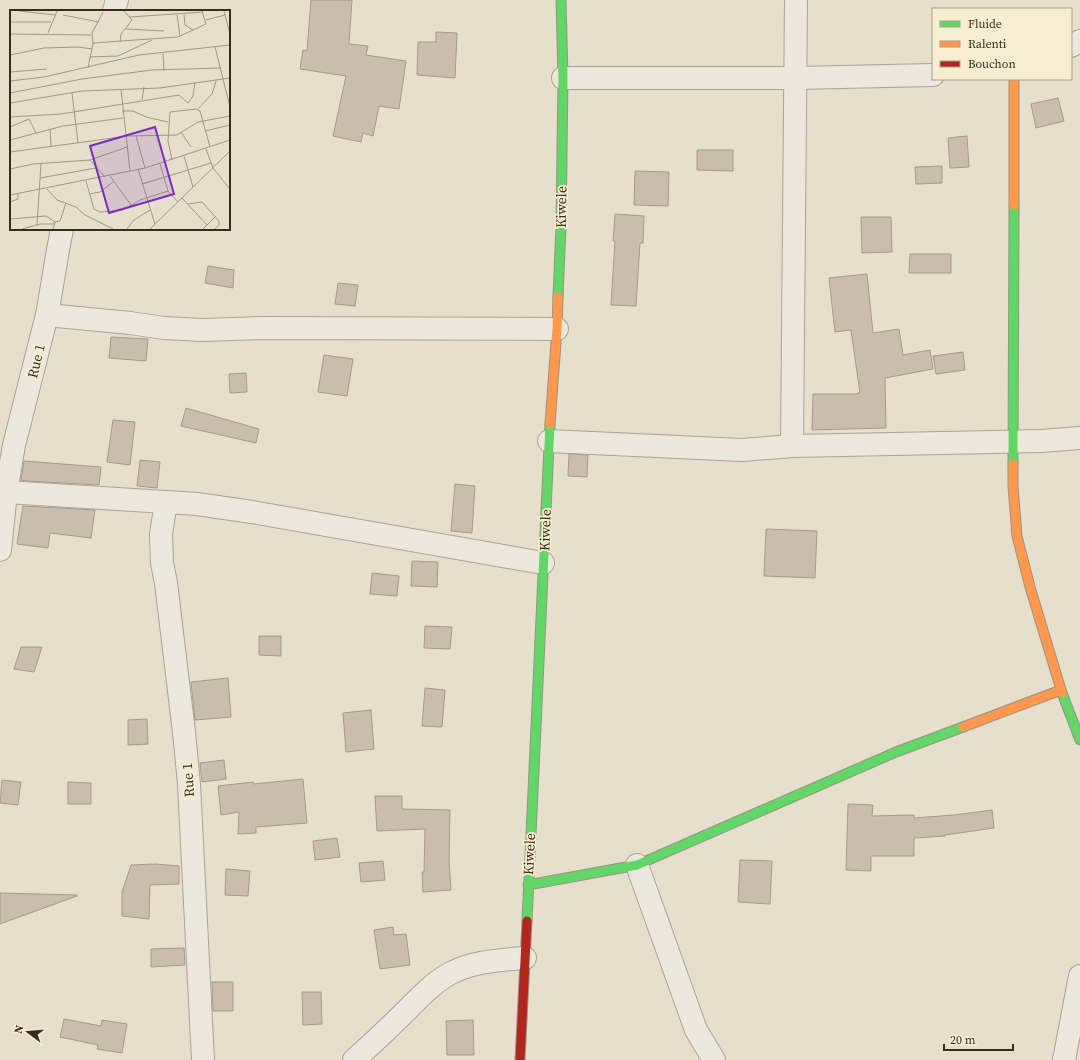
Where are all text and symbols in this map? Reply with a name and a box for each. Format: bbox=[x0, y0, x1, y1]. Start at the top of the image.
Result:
legend bbox=[932, 8, 1072, 80]
inset map bbox=[10, 10, 230, 230]
text: Fluide bbox=[968, 16, 1002, 32]
text: Ralenti bbox=[968, 36, 1007, 52]
text: Bouchon bbox=[968, 56, 1016, 72]
street label: Kiwele bbox=[551, 186, 571, 228]
street label: Rue 1 bbox=[22, 342, 50, 380]
street label: Kiwele bbox=[534, 509, 556, 551]
street label: Rue 1 bbox=[177, 762, 199, 798]
street label: Kiwele bbox=[518, 832, 540, 876]
north arrow bbox=[8, 1012, 48, 1052]
text: N bbox=[11, 1023, 27, 1035]
scale bar bbox=[944, 1026, 1013, 1052]
text: 20 m bbox=[950, 1032, 976, 1048]

